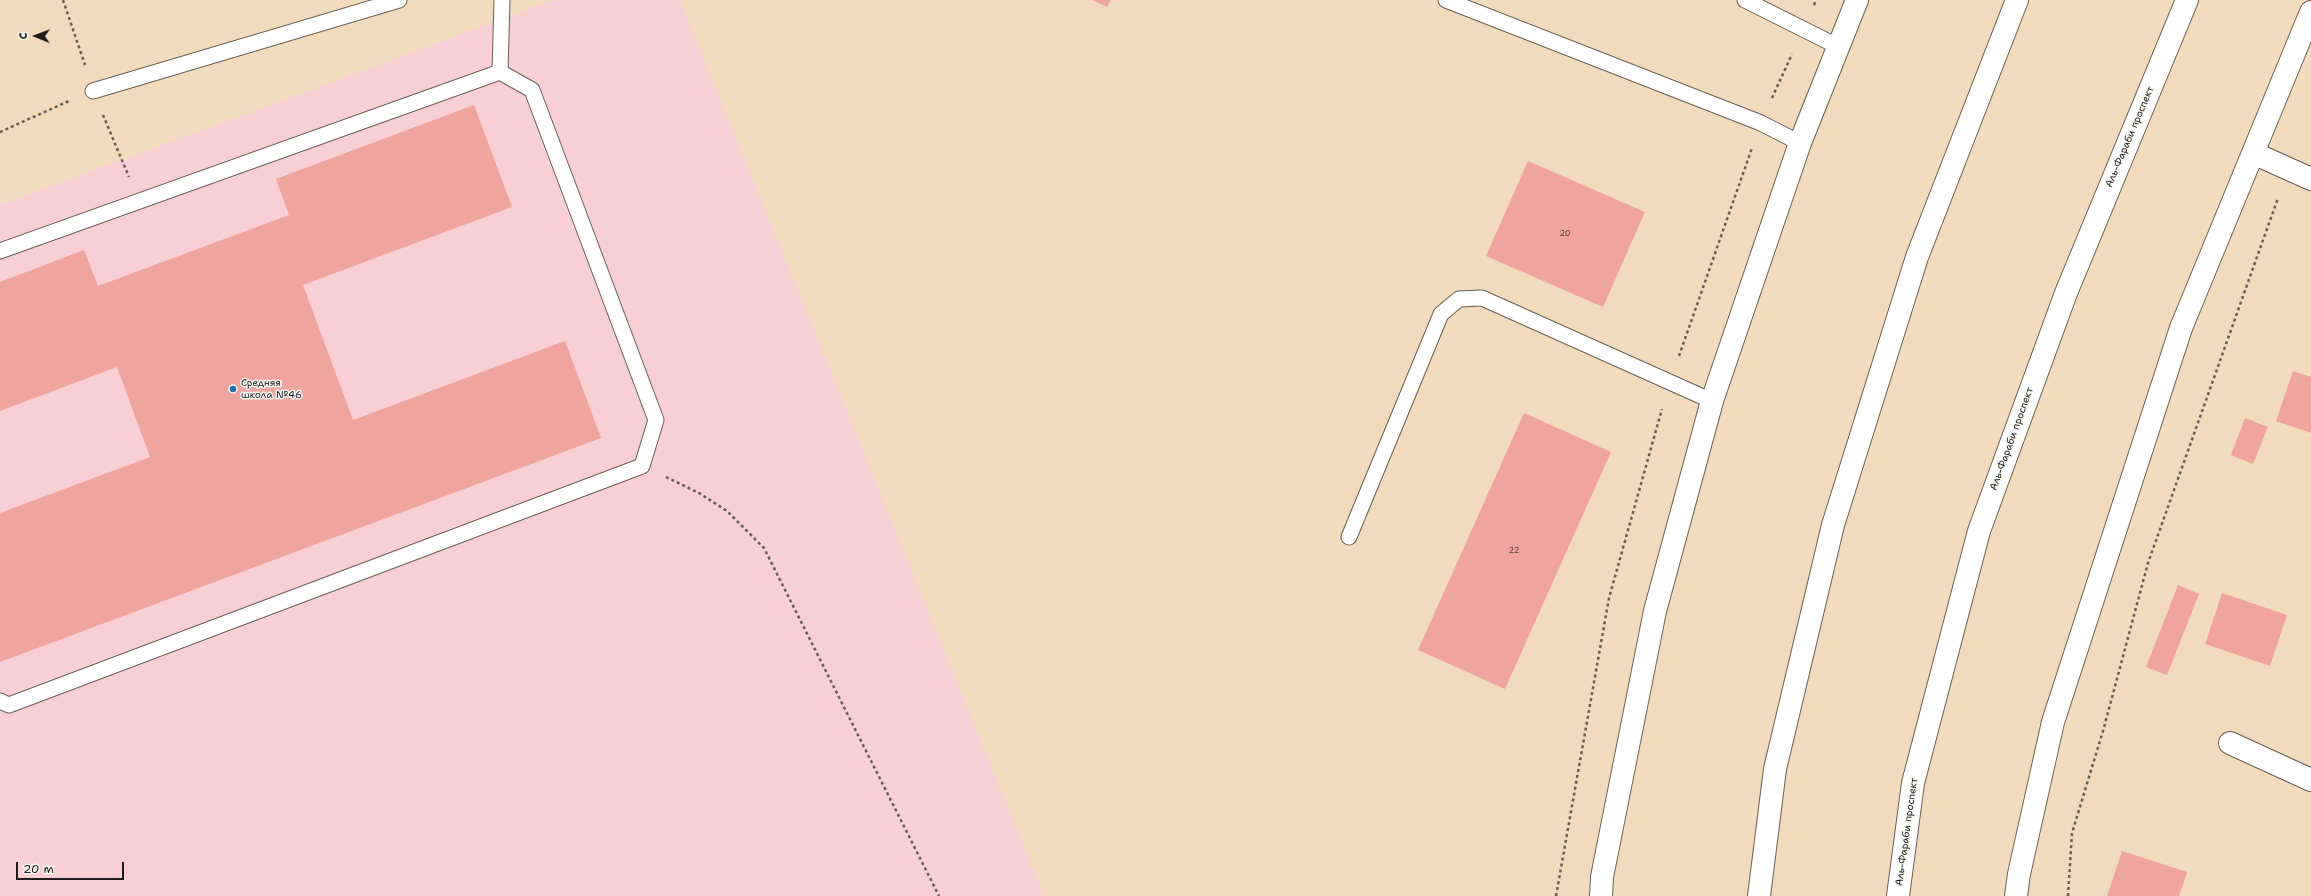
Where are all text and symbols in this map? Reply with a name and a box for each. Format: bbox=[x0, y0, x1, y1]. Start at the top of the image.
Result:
north arrow bbox=[16, 16, 56, 56]
text: С bbox=[16, 32, 31, 39]
street label: Аль-Фараби проспект bbox=[2103, 85, 2157, 189]
house number: 20 bbox=[1560, 229, 1570, 239]
place label: Средняя школа №46 bbox=[241, 377, 302, 400]
marker: Средняя школа №46 bbox=[228, 384, 238, 394]
street label: Аль-Фараби проспект bbox=[1988, 386, 2036, 492]
house number: 22 bbox=[1509, 546, 1519, 556]
street label: Аль-Фараби проспект bbox=[1893, 777, 1921, 887]
scale bar bbox=[18, 854, 126, 880]
text: 20 m bbox=[23, 861, 54, 877]

